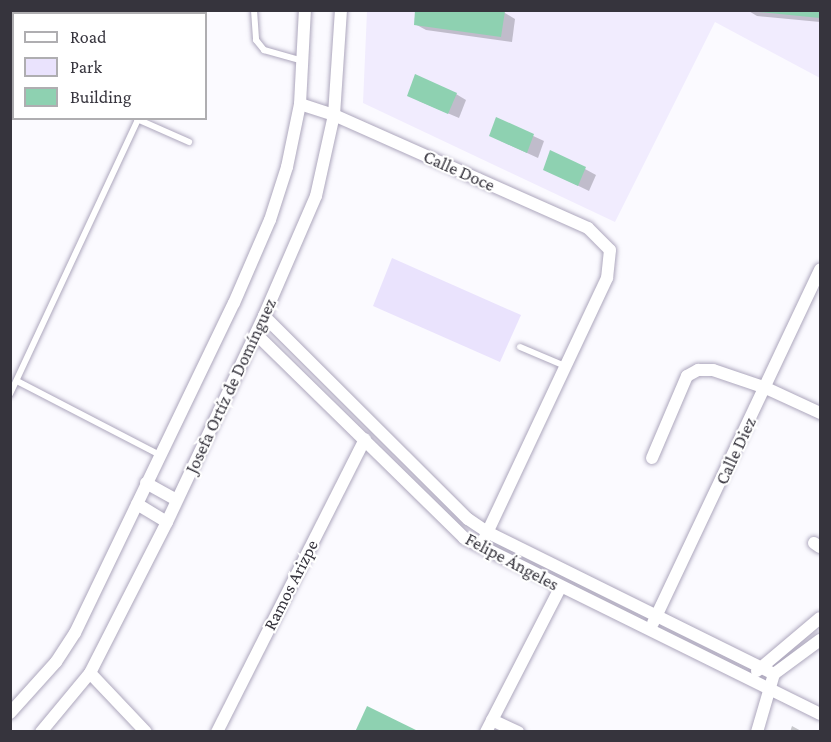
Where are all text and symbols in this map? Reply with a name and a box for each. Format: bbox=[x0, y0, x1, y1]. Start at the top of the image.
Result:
legend bbox=[12, 12, 207, 120]
text: Road bbox=[70, 27, 107, 47]
text: Park bbox=[70, 57, 102, 77]
text: Building bbox=[70, 87, 131, 107]
street label: Calle Doce bbox=[420, 146, 498, 196]
street label: Josefa Ortíz de Domínguez bbox=[181, 295, 281, 477]
street label: Calle Diez bbox=[711, 414, 761, 488]
street label: Felipe Ángeles bbox=[462, 528, 562, 596]
street label: Ramos Arizpe bbox=[259, 536, 323, 634]

